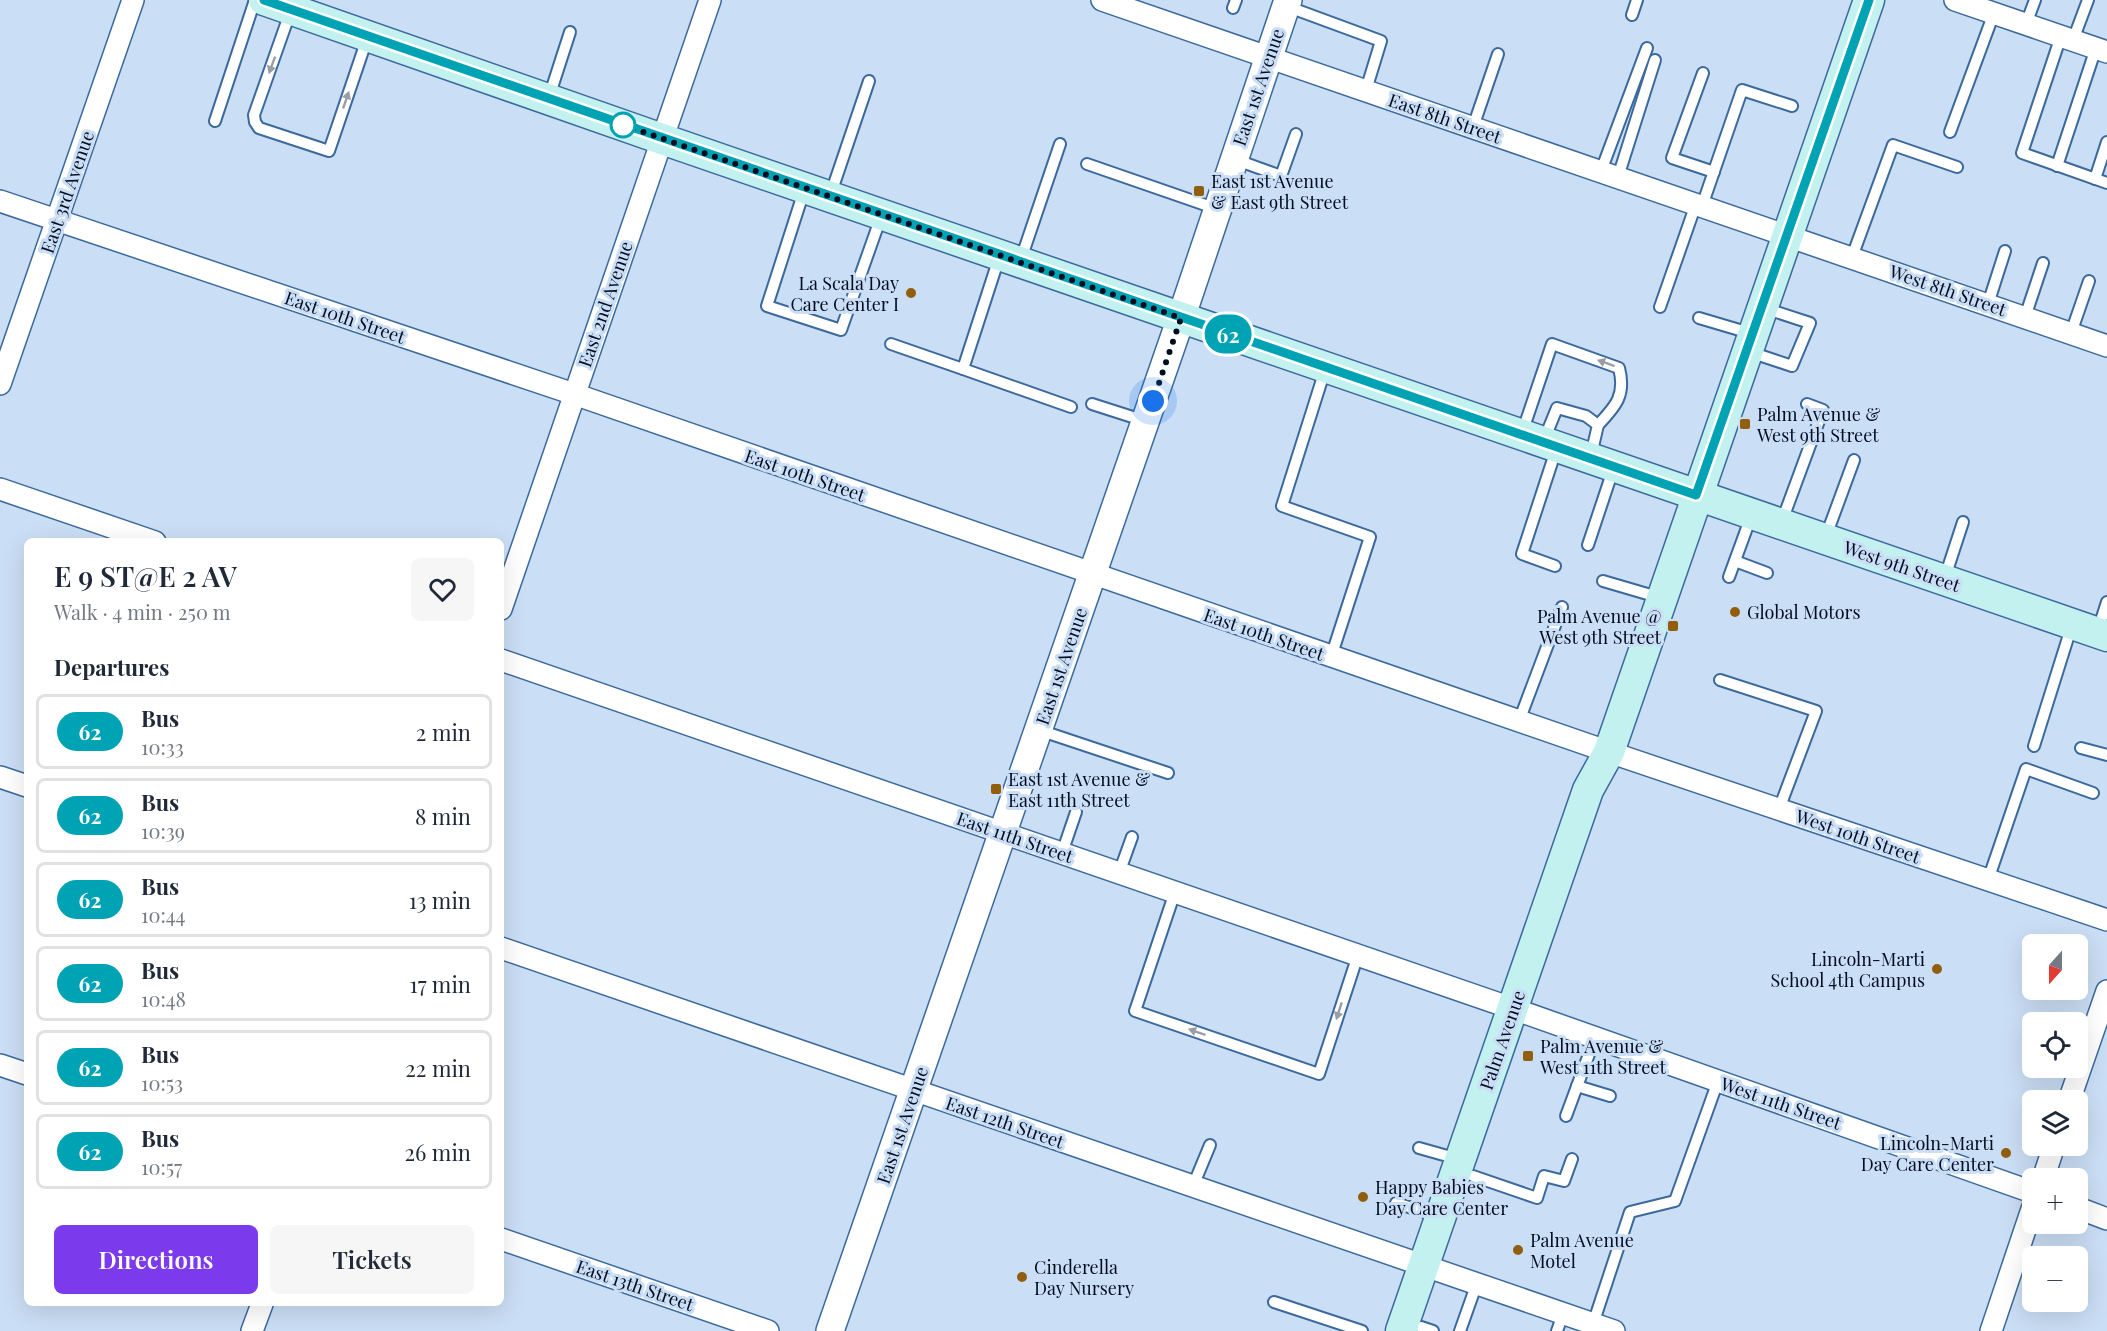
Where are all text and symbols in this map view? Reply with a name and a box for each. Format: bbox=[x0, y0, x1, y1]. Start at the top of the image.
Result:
street label: East 1st Avenue bbox=[1227, 25, 1289, 149]
one-way arrow bbox=[266, 56, 276, 74]
street label: East 8th Street bbox=[1385, 88, 1505, 149]
one-way arrow bbox=[342, 91, 351, 109]
unlabelled marker bbox=[610, 112, 636, 138]
street label: East 3rd Avenue bbox=[35, 128, 99, 256]
place label: East 1st Avenue & East 9th Street bbox=[1211, 169, 1349, 214]
marker: East 1st Avenue & East 9th Street bbox=[1192, 184, 1206, 198]
street label: East 2nd Avenue bbox=[572, 238, 638, 370]
street label: West 8th Street bbox=[1886, 258, 2010, 321]
place label: La Scala Day Care Center I bbox=[790, 271, 899, 316]
street label: East 10th Street bbox=[282, 285, 409, 349]
marker: La Scala Day Care Center I bbox=[904, 286, 918, 300]
line badge: 62 bbox=[1201, 314, 1255, 354]
text: 62 bbox=[1217, 320, 1239, 348]
one-way arrow bbox=[1597, 358, 1615, 368]
your location bbox=[1138, 386, 1168, 416]
place label: Palm Avenue & West 9th Street bbox=[1756, 402, 1880, 447]
marker: Palm Avenue & West 9th Street bbox=[1738, 417, 1752, 431]
street label: East 10th Street bbox=[742, 443, 869, 507]
street label: West 9th Street bbox=[1840, 535, 1964, 597]
text: E 9 ST@E 2 AV bbox=[54, 557, 237, 594]
button: heart bbox=[411, 558, 474, 621]
text: Walk · 4 min · 250 m bbox=[54, 598, 231, 625]
place label: Global Motors bbox=[1747, 600, 1861, 624]
street label: East 10th Street bbox=[1201, 602, 1328, 666]
street label: East 1st Avenue bbox=[1030, 604, 1092, 728]
place label: Palm Avenue @ West 9th Street bbox=[1537, 604, 1662, 649]
marker: Global Motors bbox=[1728, 605, 1742, 619]
marker: Palm Avenue @ West 9th Street bbox=[1666, 619, 1680, 633]
text: Departures bbox=[54, 652, 169, 682]
text: Bus bbox=[141, 703, 179, 733]
text: 62 bbox=[79, 717, 101, 745]
text: 2 min bbox=[416, 717, 471, 747]
text: 10:33 bbox=[141, 733, 184, 760]
place label: East 1st Avenue & East 11th Street bbox=[1008, 767, 1150, 812]
marker: East 1st Avenue & East 11th Street bbox=[989, 782, 1003, 796]
text: Bus bbox=[141, 787, 179, 817]
text: 62 bbox=[79, 801, 101, 829]
text: 8 min bbox=[415, 801, 471, 831]
street label: West 10th Street bbox=[1792, 803, 1924, 869]
street label: East 11th Street bbox=[954, 806, 1077, 868]
text: 10:39 bbox=[141, 817, 185, 844]
text: Bus bbox=[141, 871, 179, 901]
text: 62 bbox=[79, 885, 101, 913]
text: 13 min bbox=[409, 885, 471, 915]
text: 10:44 bbox=[141, 901, 185, 928]
north arrow bbox=[2022, 934, 2088, 1000]
map controls bbox=[2022, 934, 2088, 1312]
place label: Lincoln-Marti School 4th Campus bbox=[1771, 947, 1925, 992]
text: Bus bbox=[141, 955, 179, 985]
marker: Lincoln-Marti School 4th Campus bbox=[1930, 962, 1944, 976]
text: 62 bbox=[79, 969, 101, 997]
text: 17 min bbox=[410, 969, 471, 999]
text: 10:48 bbox=[141, 985, 186, 1012]
street label: Palm Avenue bbox=[1474, 987, 1530, 1093]
one-way arrow bbox=[1334, 1002, 1344, 1020]
button: locate bbox=[2022, 1012, 2088, 1078]
one-way arrow bbox=[1188, 1026, 1206, 1036]
place label: Palm Avenue & West 11th Street bbox=[1539, 1034, 1666, 1079]
text: Bus bbox=[141, 1039, 179, 1069]
marker: Palm Avenue & West 11th Street bbox=[1521, 1049, 1535, 1063]
text: 62 bbox=[79, 1053, 101, 1081]
text: 22 min bbox=[405, 1053, 471, 1083]
street label: East 1st Avenue bbox=[871, 1063, 933, 1187]
text: 10:53 bbox=[141, 1069, 183, 1096]
street label: West 11th Street bbox=[1717, 1071, 1845, 1135]
button: layers bbox=[2022, 1090, 2088, 1156]
street label: East 12th Street bbox=[943, 1091, 1068, 1154]
text: Bus bbox=[141, 1123, 179, 1153]
place label: Lincoln-Marti Day Care Center bbox=[1861, 1131, 1994, 1176]
text: 62 bbox=[79, 1137, 101, 1165]
text: 26 min bbox=[404, 1137, 471, 1167]
marker: Lincoln-Marti Day Care Center bbox=[1999, 1146, 2013, 1160]
text: 10:57 bbox=[141, 1153, 182, 1180]
button: + bbox=[2022, 1168, 2088, 1234]
place label: Happy Babies Day Care Center bbox=[1375, 1175, 1508, 1220]
marker: Happy Babies Day Care Center bbox=[1356, 1190, 1370, 1204]
button: Directions bbox=[54, 1225, 258, 1294]
button: Tickets bbox=[270, 1225, 474, 1294]
place label: Palm Avenue Motel bbox=[1530, 1228, 1634, 1273]
marker: Palm Avenue Motel bbox=[1511, 1243, 1525, 1257]
button: − bbox=[2022, 1246, 2088, 1312]
street label: East 13th Street bbox=[573, 1254, 698, 1317]
place label: Cinderella Day Nursery bbox=[1034, 1255, 1134, 1300]
marker: Cinderella Day Nursery bbox=[1015, 1270, 1029, 1284]

